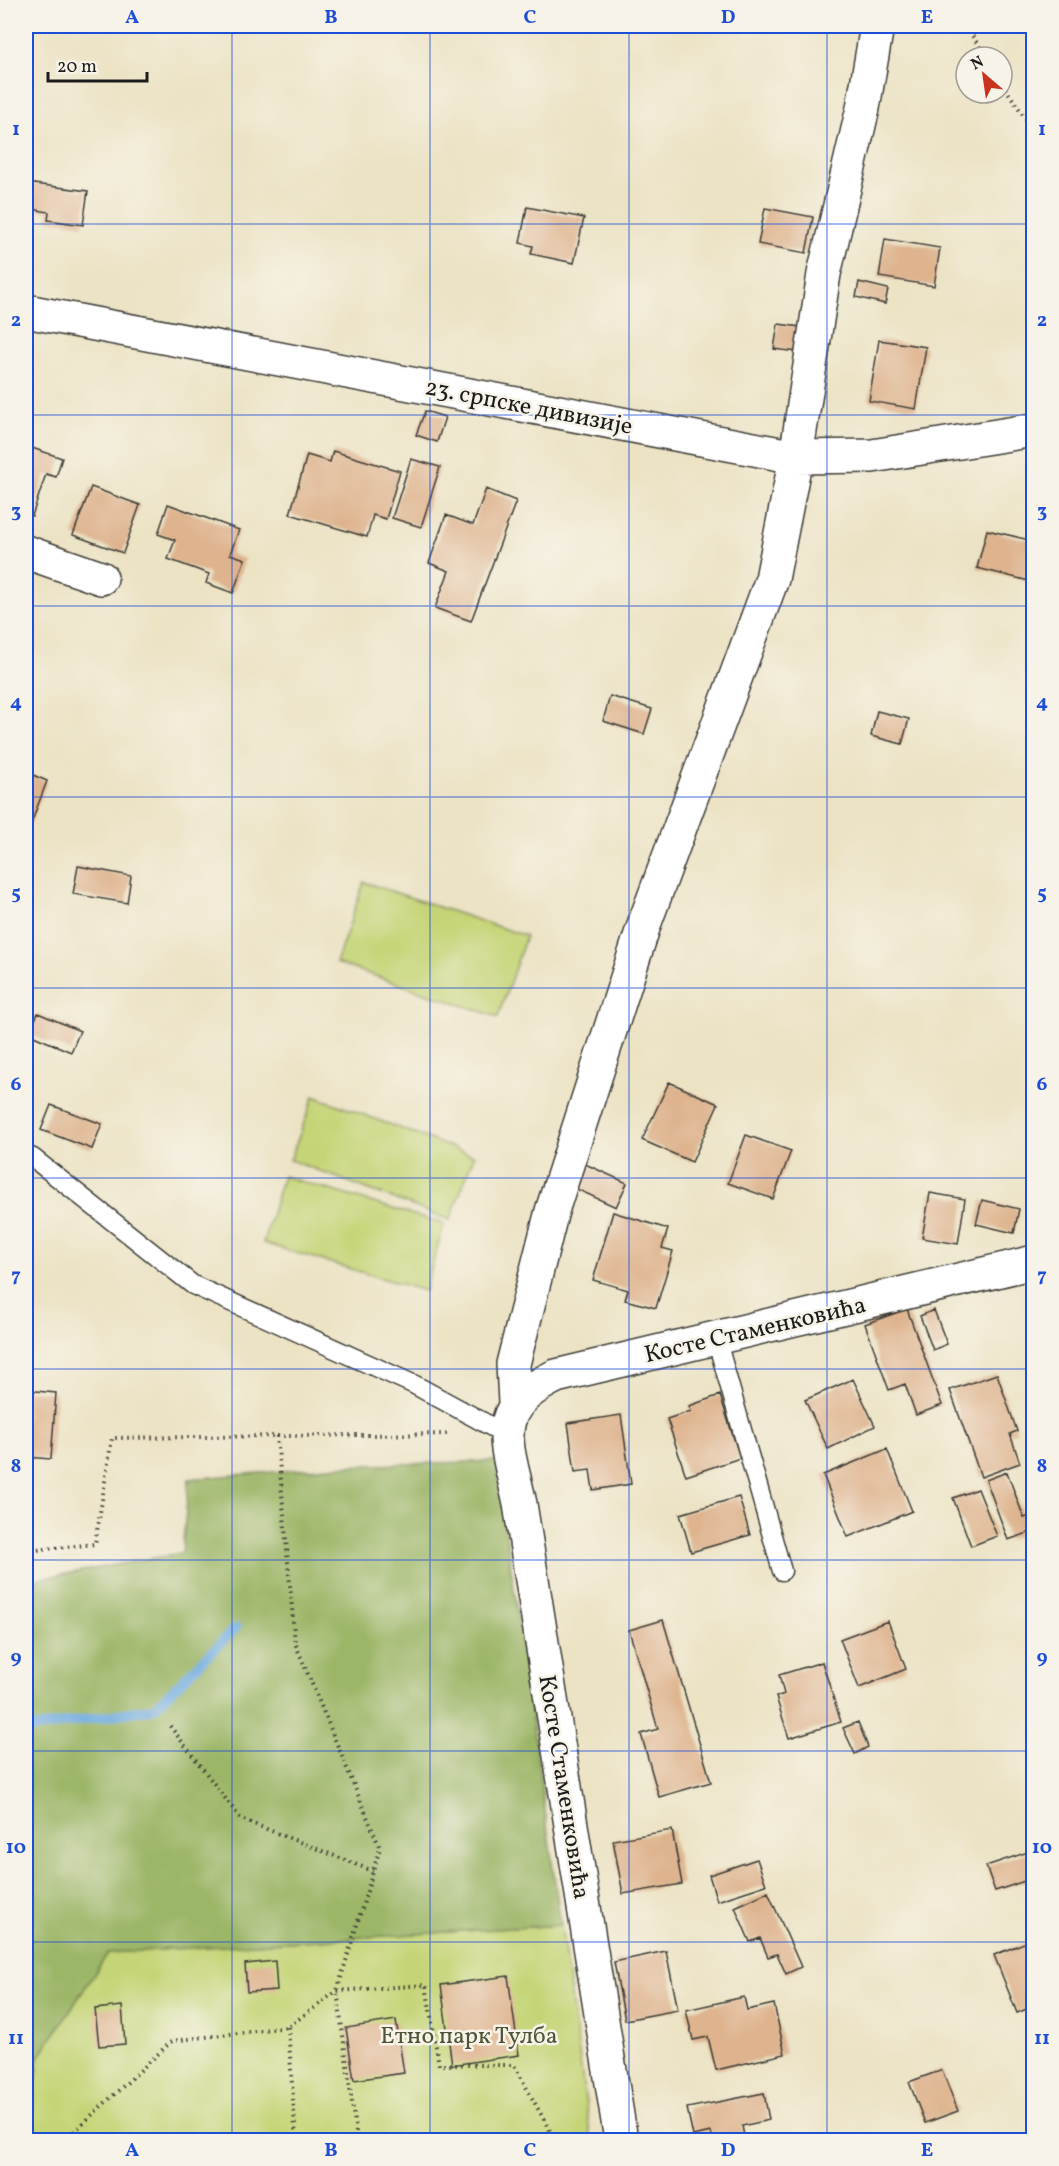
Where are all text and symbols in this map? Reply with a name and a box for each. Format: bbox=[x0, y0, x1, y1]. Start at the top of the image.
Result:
text: A bbox=[125, 4, 139, 32]
text: B bbox=[324, 4, 338, 32]
text: C bbox=[524, 4, 537, 32]
text: D bbox=[721, 4, 735, 32]
text: E bbox=[921, 4, 933, 32]
scale bar bbox=[48, 45, 147, 83]
north arrow bbox=[954, 45, 1014, 105]
text: N bbox=[967, 51, 988, 76]
text: 20 m bbox=[57, 55, 97, 80]
text: 1 bbox=[12, 116, 20, 144]
text: 1 bbox=[1038, 116, 1046, 144]
text: 2 bbox=[11, 307, 21, 335]
text: 2 bbox=[1037, 307, 1047, 335]
street label: 23. српске дивизије bbox=[422, 371, 635, 445]
text: 3 bbox=[11, 498, 21, 526]
text: 3 bbox=[1037, 498, 1047, 526]
text: 4 bbox=[10, 689, 22, 717]
text: 4 bbox=[1036, 689, 1048, 717]
text: 5 bbox=[11, 880, 21, 908]
text: 5 bbox=[1037, 880, 1047, 908]
text: 6 bbox=[11, 1071, 22, 1099]
text: 6 bbox=[1037, 1071, 1048, 1099]
text: 7 bbox=[11, 1262, 21, 1290]
text: 7 bbox=[1037, 1262, 1047, 1290]
street label: Косте Стаменковића bbox=[641, 1289, 870, 1373]
text: 8 bbox=[11, 1453, 21, 1481]
text: 8 bbox=[1037, 1453, 1047, 1481]
text: 9 bbox=[10, 1644, 22, 1672]
text: 9 bbox=[1036, 1644, 1048, 1672]
street label: Косте Стаменковића bbox=[529, 1673, 598, 1902]
text: 10 bbox=[6, 1834, 26, 1862]
text: 10 bbox=[1032, 1834, 1052, 1862]
park label: Етно парк Тулба bbox=[380, 2020, 558, 2054]
text: 11 bbox=[8, 2025, 24, 2053]
text: 11 bbox=[1034, 2025, 1050, 2053]
text: A bbox=[125, 2137, 139, 2165]
text: B bbox=[324, 2137, 338, 2165]
text: C bbox=[524, 2137, 537, 2165]
text: D bbox=[721, 2137, 735, 2165]
text: E bbox=[921, 2137, 933, 2165]

